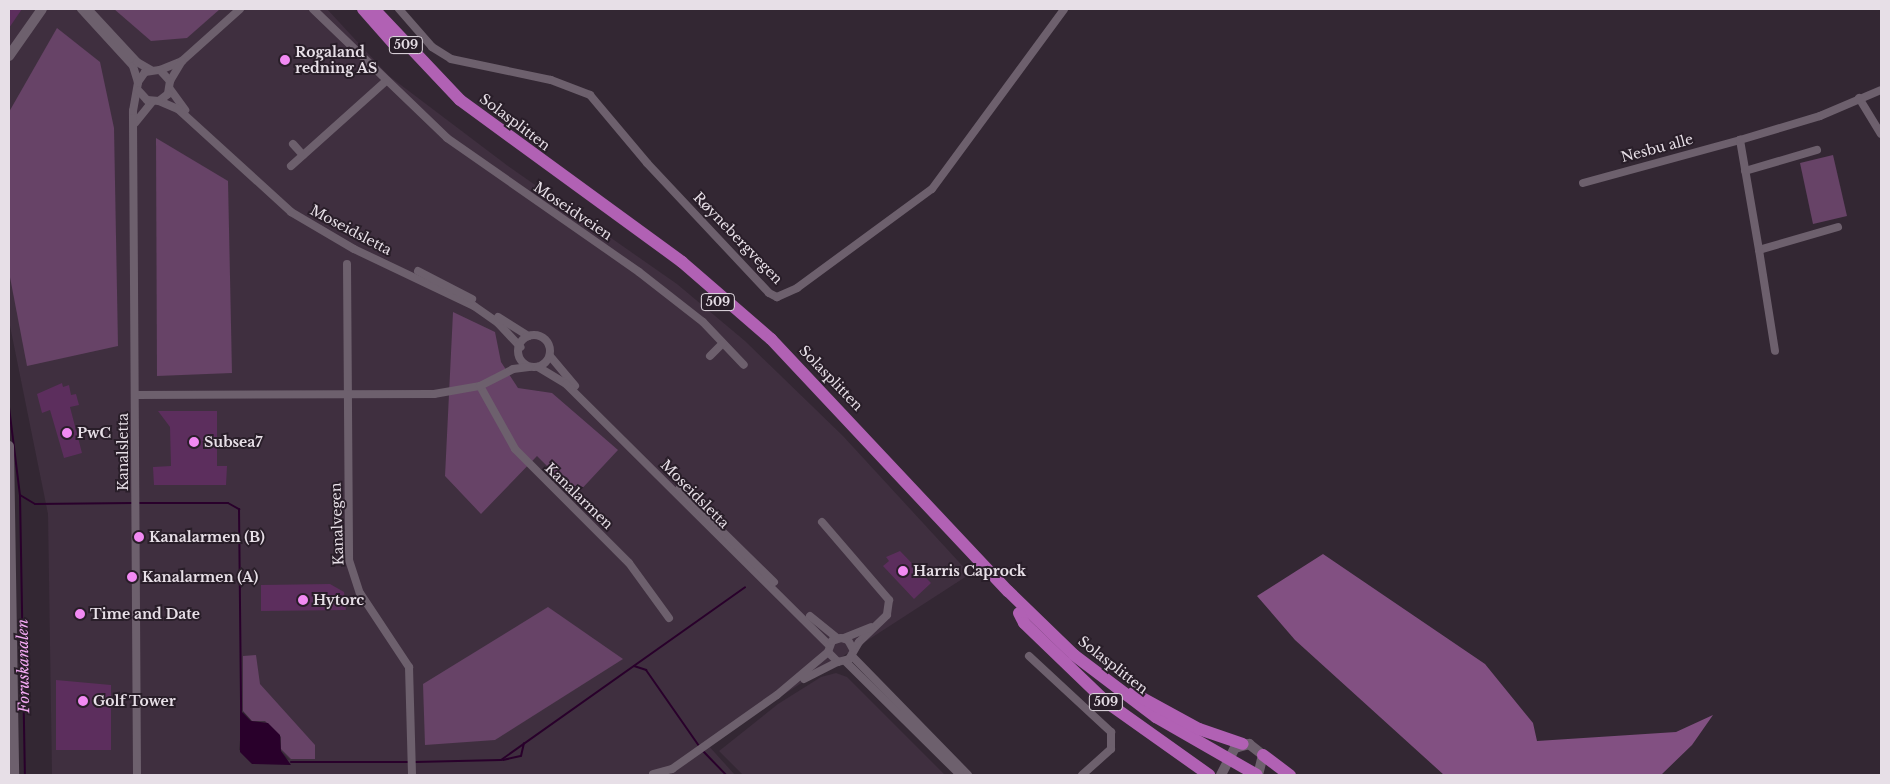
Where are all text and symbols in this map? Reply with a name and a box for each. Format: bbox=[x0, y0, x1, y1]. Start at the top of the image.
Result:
road number: 509 bbox=[388, 36, 424, 54]
place label: Rogaland redning AS bbox=[295, 44, 378, 76]
marker: Rogaland redning AS bbox=[279, 54, 291, 66]
street label: Solasplitten bbox=[476, 90, 554, 154]
street label: Nesbu alle bbox=[1619, 130, 1695, 166]
street label: Moseidveien bbox=[530, 179, 616, 243]
street label: Røynebergvegen bbox=[690, 189, 786, 287]
street label: Moseidsletta bbox=[307, 201, 395, 259]
road number: 509 bbox=[700, 292, 736, 312]
street label: Solasplitten bbox=[796, 342, 866, 414]
street label: Kanalsletta bbox=[115, 413, 131, 491]
place label: PwC bbox=[77, 425, 111, 441]
marker: PwC bbox=[61, 427, 73, 439]
place label: Subsea7 bbox=[204, 434, 263, 450]
marker: Subsea7 bbox=[188, 436, 200, 448]
street label: Moseidsletta bbox=[657, 456, 733, 532]
street label: Kanalarmen bbox=[542, 459, 616, 533]
street label: Kanalvegen bbox=[327, 482, 347, 566]
place label: Kanalarmen (B) bbox=[149, 529, 265, 545]
marker: Kanalarmen (B) bbox=[133, 531, 145, 543]
place label: Harris Caprock bbox=[913, 563, 1026, 579]
marker: Harris Caprock bbox=[897, 565, 909, 577]
place label: Kanalarmen (A) bbox=[142, 569, 258, 585]
marker: Kanalarmen (A) bbox=[126, 571, 138, 583]
place label: Hytorc bbox=[313, 592, 364, 608]
marker: Hytorc bbox=[297, 594, 309, 606]
place label: Time and Date bbox=[90, 606, 200, 622]
marker: Time and Date bbox=[74, 608, 86, 620]
water label: Foruskanalen bbox=[13, 619, 33, 713]
street label: Solasplitten bbox=[1075, 633, 1151, 697]
road number: 509 bbox=[1088, 692, 1124, 712]
place label: Golf Tower bbox=[93, 693, 176, 709]
marker: Golf Tower bbox=[77, 695, 89, 707]

